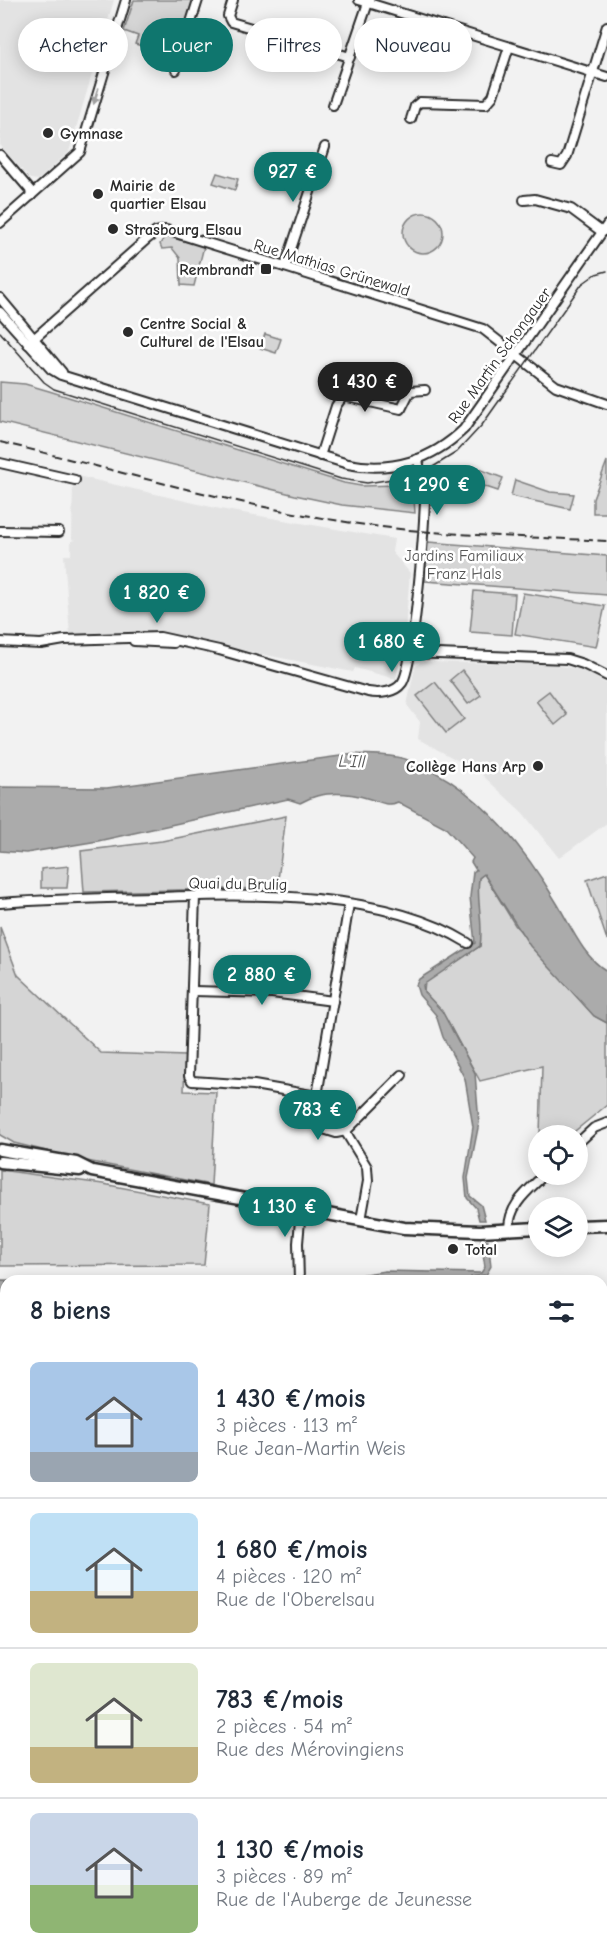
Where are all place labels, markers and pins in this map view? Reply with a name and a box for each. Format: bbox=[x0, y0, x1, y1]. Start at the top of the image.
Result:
place label: Gymnase bbox=[60, 125, 123, 143]
marker: Gymnase bbox=[41, 126, 55, 140]
pin: 927 € bbox=[251, 152, 335, 203]
place label: Mairie de quartier Elsau bbox=[110, 177, 207, 213]
marker: Mairie de quartier Elsau bbox=[91, 187, 105, 201]
place label: Strasbourg Elsau bbox=[125, 221, 242, 239]
marker: Strasbourg Elsau bbox=[106, 222, 120, 236]
place label: Rembrandt bbox=[179, 261, 255, 279]
marker: Rembrandt bbox=[259, 262, 273, 276]
place label: Centre Social & Culturel de l'Elsau bbox=[140, 315, 264, 351]
marker: Centre Social & Culturel de l'Elsau bbox=[121, 325, 135, 339]
pin: 1 430 € bbox=[310, 362, 420, 413]
pin: 1 290 € bbox=[382, 465, 492, 516]
pin: 1 820 € bbox=[102, 573, 212, 624]
pin: 1 680 € bbox=[337, 622, 447, 673]
place label: Collège Hans Arp bbox=[406, 758, 526, 776]
marker: Collège Hans Arp bbox=[531, 759, 545, 773]
pin: 2 880 € bbox=[207, 955, 317, 1006]
pin: 783 € bbox=[276, 1090, 360, 1141]
pin: 1 130 € bbox=[230, 1187, 340, 1238]
place label: Total bbox=[465, 1241, 497, 1259]
marker: Total bbox=[446, 1242, 460, 1256]

